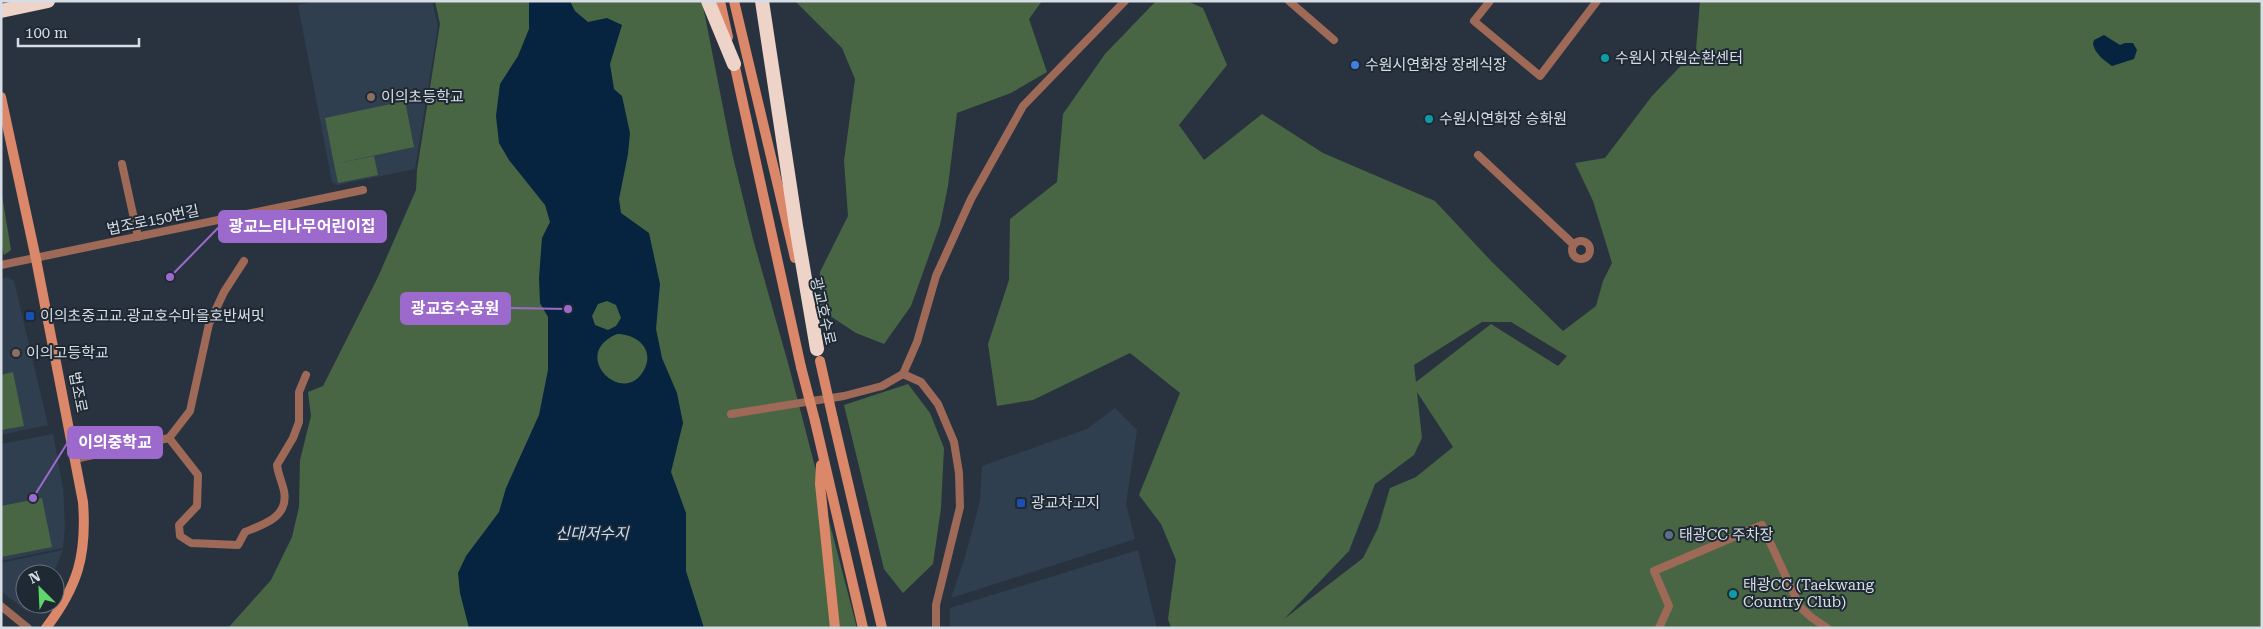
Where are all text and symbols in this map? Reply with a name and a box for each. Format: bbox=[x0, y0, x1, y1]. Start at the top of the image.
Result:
scale bar bbox=[18, 15, 139, 47]
text: 100 m bbox=[25, 24, 68, 42]
place label: 수원시 자원순환센터 bbox=[1615, 49, 1743, 67]
marker: 수원시 자원순환센터 bbox=[1599, 52, 1611, 64]
place label: 수원시연화장 장례식장 bbox=[1365, 56, 1507, 74]
marker: 수원시연화장 장례식장 bbox=[1349, 59, 1361, 71]
place label: 이의초등학교 bbox=[381, 88, 464, 106]
marker: 이의초등학교 bbox=[365, 91, 377, 103]
place label: 수원시연화장 승화원 bbox=[1439, 110, 1567, 128]
marker: 수원시연화장 승화원 bbox=[1423, 113, 1435, 125]
street label: 법조로150번길 bbox=[105, 201, 201, 239]
callout: 광교느티나무어린이집 bbox=[219, 211, 386, 242]
text: 광교느티나무어린이집 bbox=[228, 217, 376, 236]
street label: 광교호수로 bbox=[806, 275, 840, 347]
callout: 광교호수공원 bbox=[401, 293, 510, 324]
text: 광교호수공원 bbox=[411, 299, 499, 318]
place label: 이의초중고교.광교호수마을호반써밋 bbox=[40, 307, 265, 325]
marker: 이의초중고교.광교호수마을호반써밋 bbox=[24, 310, 36, 322]
place label: 이의고등학교 bbox=[26, 344, 109, 362]
marker: 이의고등학교 bbox=[10, 347, 22, 359]
street label: 법조로 bbox=[65, 370, 91, 414]
callout: 이의중학교 bbox=[68, 427, 162, 458]
text: 이의중학교 bbox=[78, 433, 152, 452]
place label: 광교차고지 bbox=[1031, 494, 1100, 512]
marker: 광교차고지 bbox=[1015, 497, 1027, 509]
water label: 신대저수지 bbox=[555, 524, 630, 543]
place label: 태광CC 주차장 bbox=[1679, 526, 1774, 544]
marker: 태광CC 주차장 bbox=[1663, 529, 1675, 541]
north arrow bbox=[15, 564, 65, 614]
text: N bbox=[27, 568, 43, 587]
place label: 태광CC (Taekwang Country Club) bbox=[1743, 576, 1875, 611]
marker: 태광CC (Taekwang Country Club) bbox=[1727, 588, 1739, 600]

